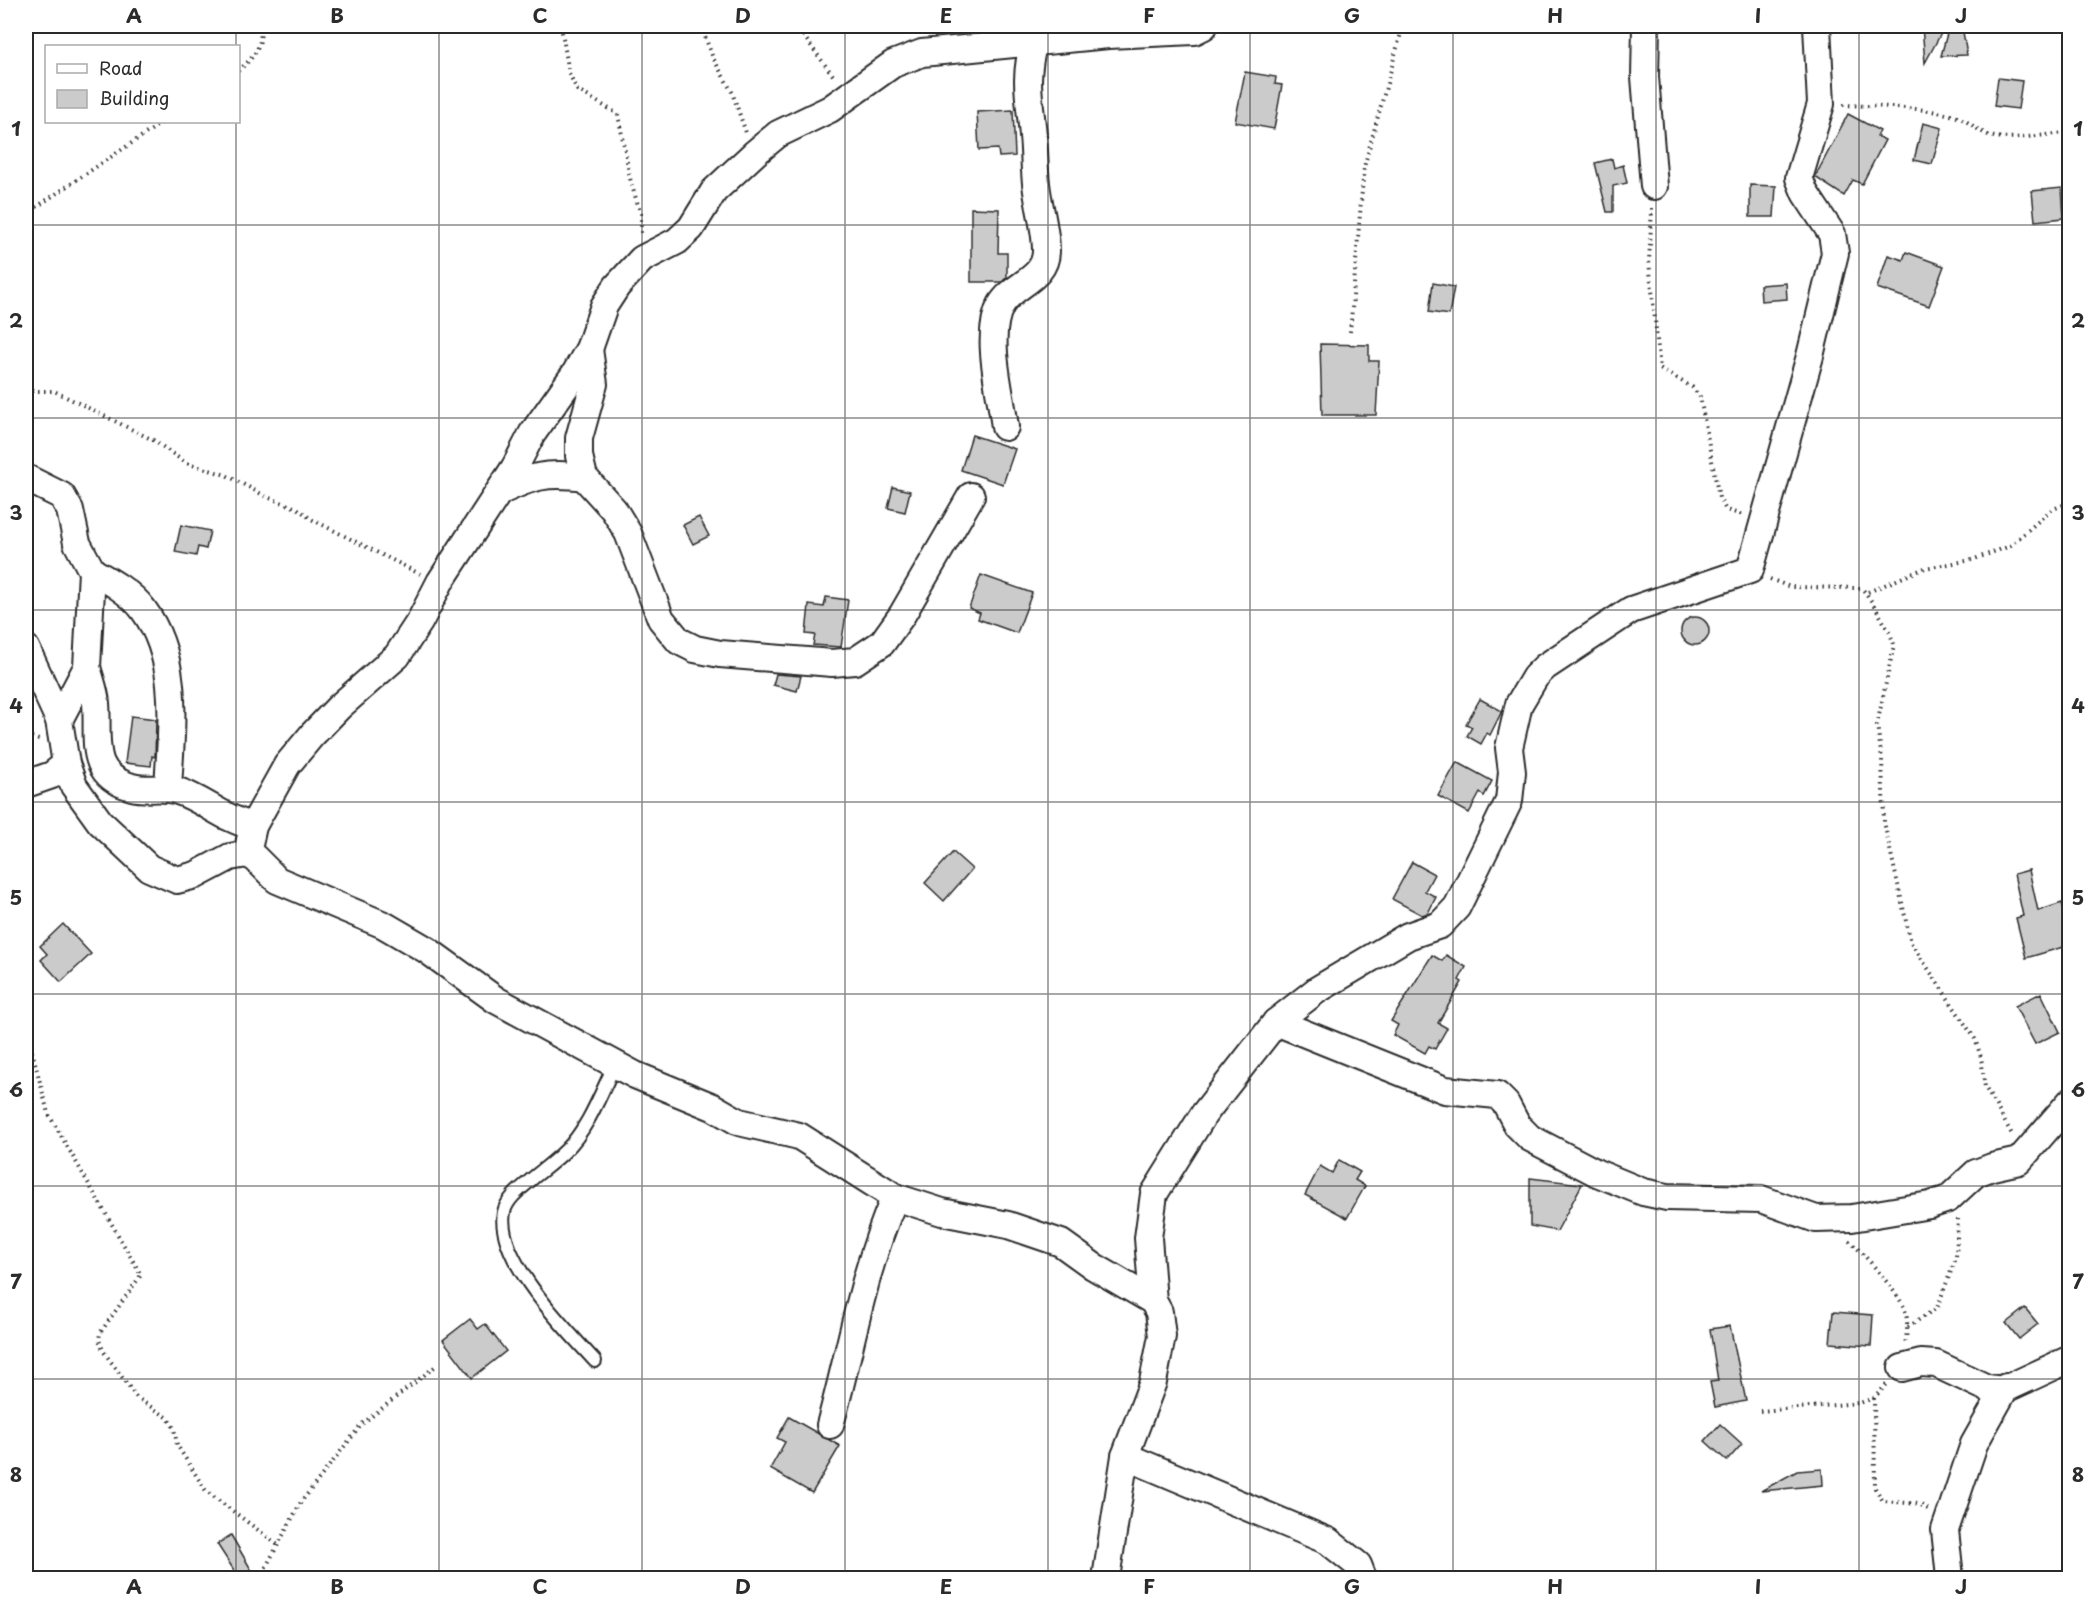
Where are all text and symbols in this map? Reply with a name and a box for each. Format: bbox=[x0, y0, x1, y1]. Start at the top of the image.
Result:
text: A bbox=[126, 0, 142, 30]
text: B bbox=[330, 0, 344, 30]
text: C bbox=[532, 0, 548, 30]
text: D bbox=[735, 0, 751, 30]
text: E bbox=[940, 0, 952, 30]
text: F bbox=[1143, 0, 1155, 30]
text: G bbox=[1344, 0, 1360, 30]
text: H bbox=[1547, 0, 1563, 30]
text: I bbox=[1755, 0, 1761, 30]
text: J bbox=[1955, 0, 1967, 30]
legend bbox=[45, 45, 240, 123]
text: Road bbox=[99, 54, 143, 81]
text: Building bbox=[99, 84, 169, 111]
text: 1 bbox=[11, 113, 21, 143]
text: 1 bbox=[2073, 113, 2083, 143]
text: 2 bbox=[9, 305, 23, 335]
text: 2 bbox=[2071, 305, 2085, 335]
text: 3 bbox=[9, 497, 23, 527]
text: 3 bbox=[2071, 497, 2085, 527]
text: 4 bbox=[9, 690, 23, 720]
text: 4 bbox=[2071, 690, 2085, 720]
text: 5 bbox=[10, 882, 22, 912]
text: 5 bbox=[2072, 882, 2084, 912]
text: 6 bbox=[9, 1074, 23, 1104]
text: 6 bbox=[2071, 1074, 2085, 1104]
text: 7 bbox=[10, 1266, 22, 1296]
text: 7 bbox=[2072, 1266, 2084, 1296]
text: 8 bbox=[10, 1459, 22, 1489]
text: 8 bbox=[2072, 1459, 2084, 1489]
text: A bbox=[126, 1571, 142, 1601]
text: B bbox=[330, 1571, 344, 1601]
text: C bbox=[532, 1571, 548, 1601]
text: D bbox=[735, 1571, 751, 1601]
text: E bbox=[940, 1571, 952, 1601]
text: F bbox=[1143, 1571, 1155, 1601]
text: G bbox=[1344, 1571, 1360, 1601]
text: H bbox=[1547, 1571, 1563, 1601]
text: I bbox=[1755, 1571, 1761, 1601]
text: J bbox=[1955, 1571, 1967, 1601]

